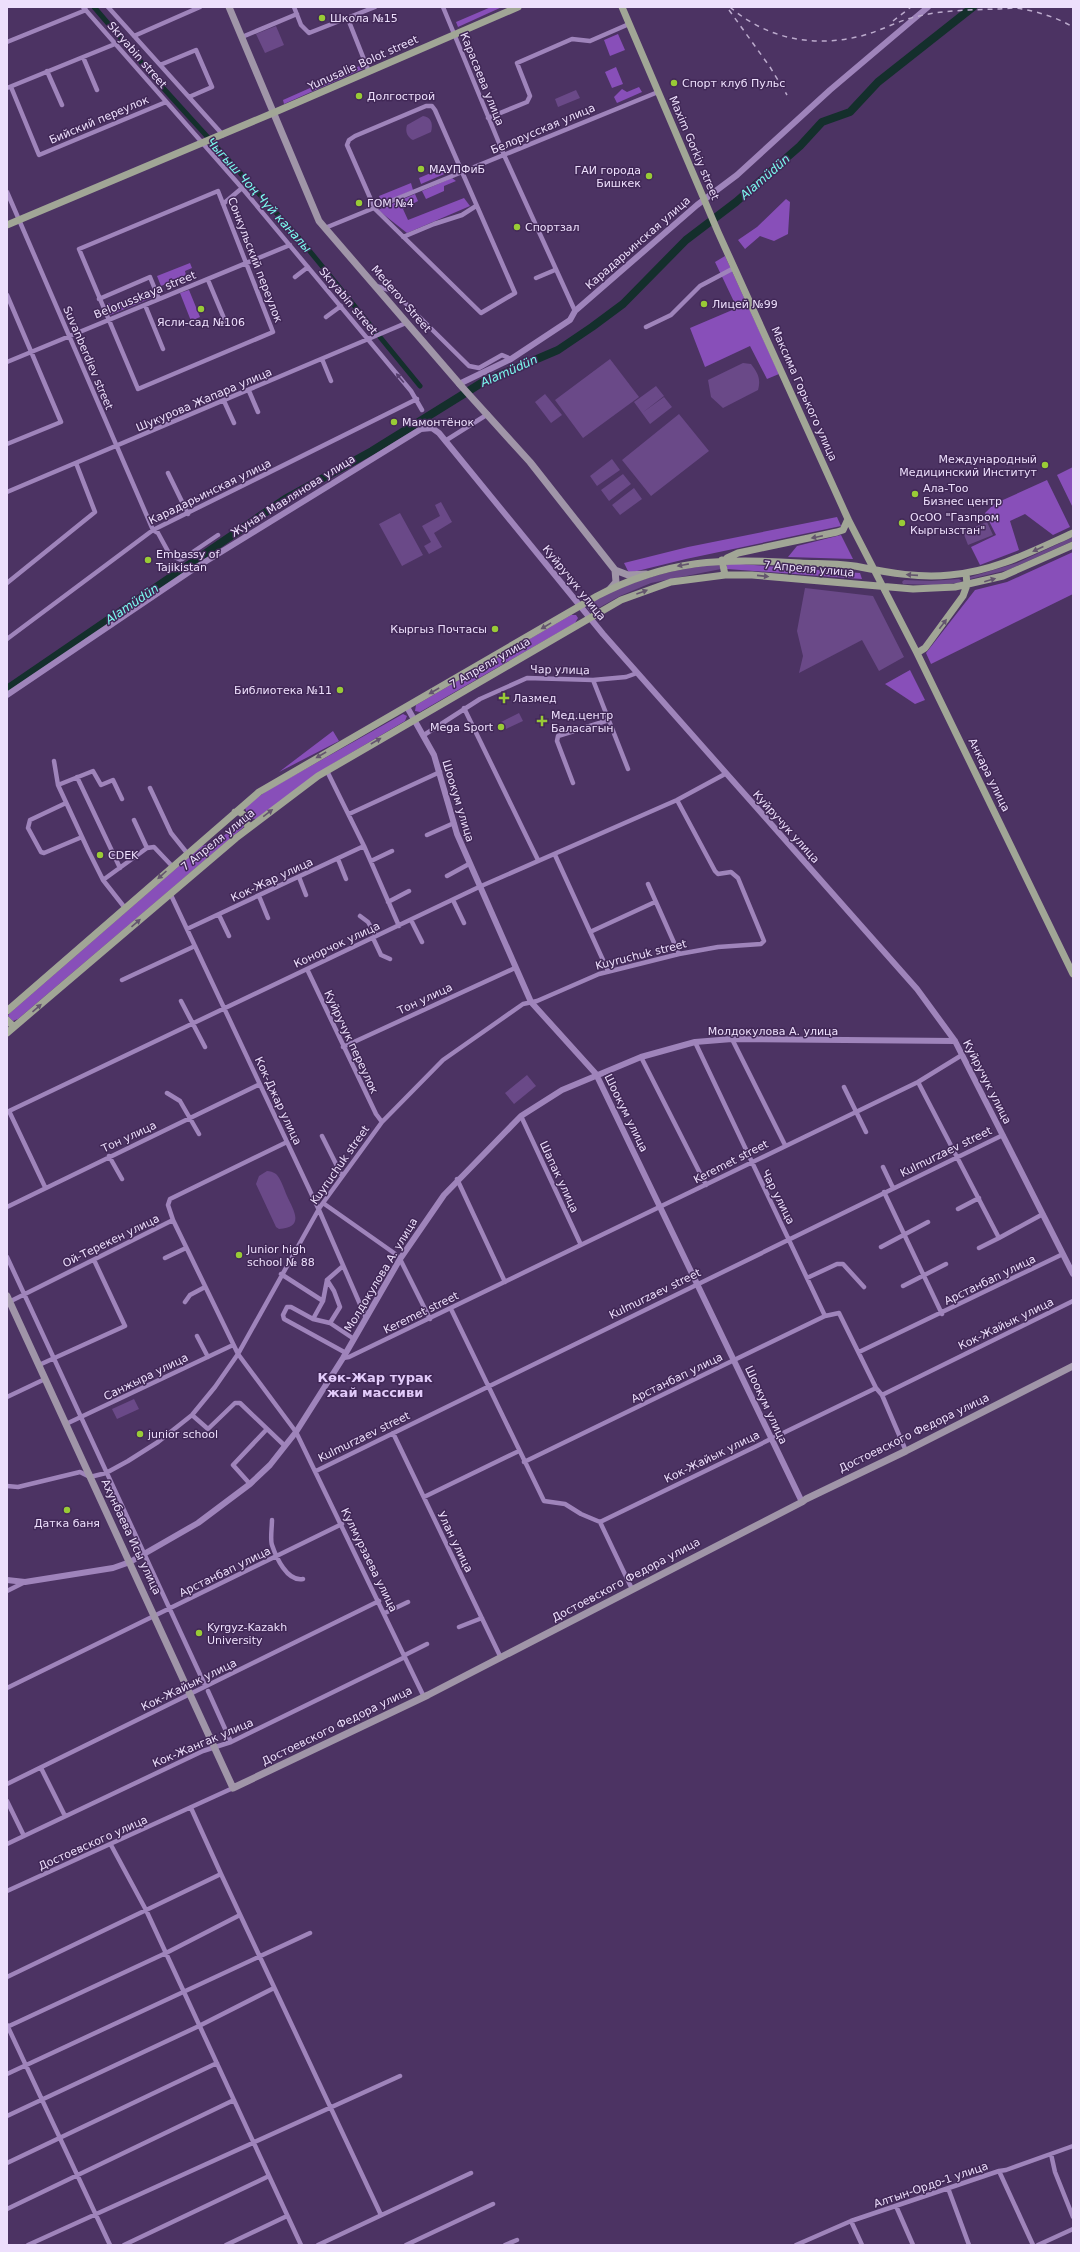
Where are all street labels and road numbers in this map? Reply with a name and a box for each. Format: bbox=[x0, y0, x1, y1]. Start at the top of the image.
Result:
street label: Skryabin street bbox=[105, 19, 170, 91]
street label: Карасаева улица bbox=[457, 30, 507, 128]
street label: Yunusalie Bolot street bbox=[305, 33, 421, 94]
street label: Бийский переулок bbox=[47, 93, 151, 147]
street label: Maxim Gorkiy street bbox=[666, 94, 722, 202]
street label: Белорусская улица bbox=[489, 101, 597, 157]
street label: Карадарьинская улица bbox=[583, 194, 693, 292]
street label: Сонкульский переулок bbox=[225, 195, 285, 325]
street label: Mederov Street bbox=[368, 263, 434, 336]
street label: Skryabin street bbox=[316, 265, 380, 338]
street label: Belorusskaya street bbox=[92, 268, 199, 321]
street label: Suvanberdiev street bbox=[60, 304, 116, 412]
street label: Максима Горького улица bbox=[768, 325, 840, 463]
street label: Шукурова Жапара улица bbox=[134, 365, 274, 435]
street label: Жуная Мавлянова улица bbox=[228, 452, 358, 540]
street label: Карадарьинская улица bbox=[147, 457, 273, 527]
street label: Куйручук улица bbox=[540, 543, 608, 623]
street label: 7 Апреля улица bbox=[763, 559, 855, 579]
street label: 7 Апреля улица bbox=[447, 635, 533, 691]
street label: Чар улица bbox=[530, 663, 590, 677]
street label: Анкара улица bbox=[966, 736, 1012, 814]
street label: Шоокум улица bbox=[439, 758, 477, 844]
street label: Куйручук улица bbox=[750, 788, 822, 866]
street label: 7 Апреля улица bbox=[179, 806, 257, 874]
street label: Кок-Жар улица bbox=[229, 855, 315, 905]
street label: Конорчок улица bbox=[292, 919, 382, 971]
street label: Kuyruchuk street bbox=[594, 937, 689, 973]
street label: Тон улица bbox=[395, 981, 455, 1018]
street label: Куйручук переулок bbox=[321, 988, 381, 1096]
street label: Молдокулова А. улица bbox=[708, 1025, 838, 1038]
street label: Куйручук улица bbox=[960, 1038, 1014, 1126]
street label: Кок-Джар улица bbox=[252, 1055, 304, 1147]
street label: Шоокум улица bbox=[602, 1072, 650, 1154]
street label: Тон улица bbox=[99, 1119, 159, 1156]
street label: Kuyruchuk street bbox=[308, 1122, 373, 1207]
street label: Kulmurzaev street bbox=[898, 1124, 995, 1180]
street label: Keremet street bbox=[692, 1137, 771, 1186]
street label: Шапак улица bbox=[537, 1139, 581, 1215]
street label: Чар улица bbox=[759, 1167, 797, 1227]
street label: Ой-Терекен улица bbox=[61, 1212, 161, 1270]
street label: Молдокулова А. улица bbox=[342, 1216, 420, 1334]
street label: Арстанбап улица bbox=[942, 1252, 1038, 1308]
street label: Kulmurzaev street bbox=[607, 1266, 704, 1322]
street label: Keremet street bbox=[381, 1289, 461, 1337]
street label: Кок-Жайык улица bbox=[956, 1295, 1056, 1353]
street label: Арстанбап улица bbox=[629, 1350, 725, 1406]
street label: Санжыра улица bbox=[102, 1351, 190, 1403]
street label: Шоокум улица bbox=[742, 1364, 790, 1446]
street label: Достоевского Федора улица bbox=[837, 1391, 991, 1475]
street label: Kulmurzaev street bbox=[316, 1409, 413, 1465]
street label: Кок-Жайык улица bbox=[662, 1428, 762, 1486]
street label: Ахунбаева Исы улица bbox=[98, 1477, 164, 1597]
street label: Кулмурзаева улица bbox=[338, 1506, 400, 1614]
street label: Улан улица bbox=[435, 1509, 475, 1575]
street label: Достоевского Федора улица bbox=[550, 1535, 702, 1625]
street label: Арстанбап улица bbox=[177, 1544, 273, 1600]
street label: Кок-Жайык улица bbox=[139, 1656, 239, 1714]
street label: Достоевского Федора улица bbox=[260, 1684, 414, 1768]
street label: Кок-Жангак улица bbox=[151, 1716, 255, 1770]
street label: Достоевского улица bbox=[36, 1813, 150, 1873]
street label: Алтын-Ордо-1 улица bbox=[872, 2159, 990, 2211]

